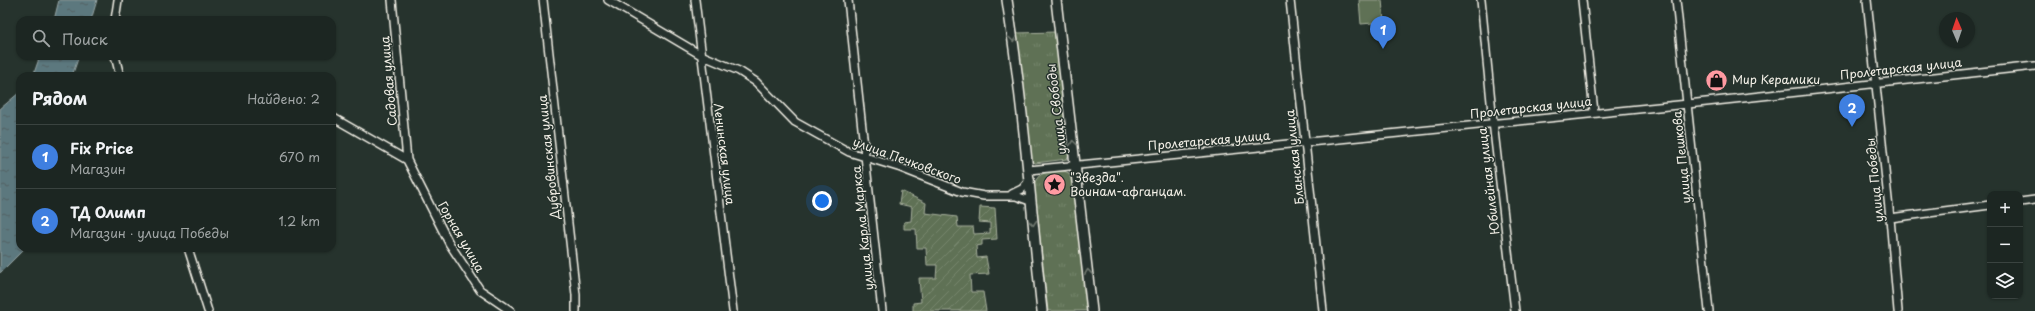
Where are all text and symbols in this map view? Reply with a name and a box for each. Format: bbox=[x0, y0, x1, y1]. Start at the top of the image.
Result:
north arrow bbox=[1939, 12, 1975, 48]
search box bbox=[16, 16, 336, 60]
pin: 1 bbox=[1370, 16, 1396, 49]
icon: search bbox=[30, 27, 52, 49]
text: Поиск bbox=[62, 27, 108, 50]
street label: Садовая улица bbox=[375, 35, 401, 127]
one-way arrow bbox=[1008, 36, 1017, 42]
street label: Пролетарская улица bbox=[1839, 53, 1963, 83]
street label: улица Свободы bbox=[1042, 63, 1071, 156]
shop icon: Мир Керамики bbox=[1704, 67, 1730, 93]
place label: Мир Керамики bbox=[1732, 70, 1820, 88]
text: Рядом bbox=[32, 85, 87, 111]
text: Найдено: 2 bbox=[247, 89, 320, 108]
street label: Пролетарская улица bbox=[1469, 92, 1593, 122]
street label: Дубровинская улица bbox=[532, 94, 564, 221]
pin: 2 bbox=[1839, 94, 1865, 127]
street label: Ленинская улица bbox=[710, 102, 740, 206]
street label: Бланская улица bbox=[1280, 108, 1308, 205]
street label: улица Пешкова bbox=[1667, 109, 1695, 204]
street label: Пролетарская улица bbox=[1147, 126, 1271, 154]
street label: Юбилейная улица bbox=[1472, 126, 1504, 236]
street label: улица Печковского bbox=[851, 132, 964, 188]
text: Fix Price bbox=[70, 136, 133, 159]
street label: улица Победы bbox=[1861, 137, 1887, 223]
one-way arrow bbox=[1068, 140, 1077, 146]
text: 1 bbox=[42, 147, 48, 166]
text: 670 m bbox=[279, 147, 320, 166]
text: Магазин bbox=[70, 159, 126, 178]
street label: улица Карла Маркса bbox=[846, 164, 877, 291]
place label: "Звезда". Воинам-афганцам. bbox=[1070, 168, 1186, 200]
place icon: "Звезда". Воинам-афганцам. bbox=[1041, 172, 1067, 198]
your location bbox=[812, 191, 832, 211]
map controls bbox=[1987, 191, 2023, 299]
button: + bbox=[1987, 191, 2023, 227]
street label: Горная улица bbox=[434, 198, 490, 276]
text: ТД Олимп bbox=[70, 200, 146, 223]
text: 2 bbox=[40, 211, 50, 230]
text: 1.2 km bbox=[279, 211, 320, 230]
one-way arrow bbox=[1028, 220, 1037, 227]
text: Магазин · улица Победы bbox=[70, 223, 229, 242]
button: − bbox=[1987, 227, 2023, 263]
button: layers bbox=[1987, 263, 2023, 299]
one-way arrow bbox=[1084, 269, 1093, 275]

